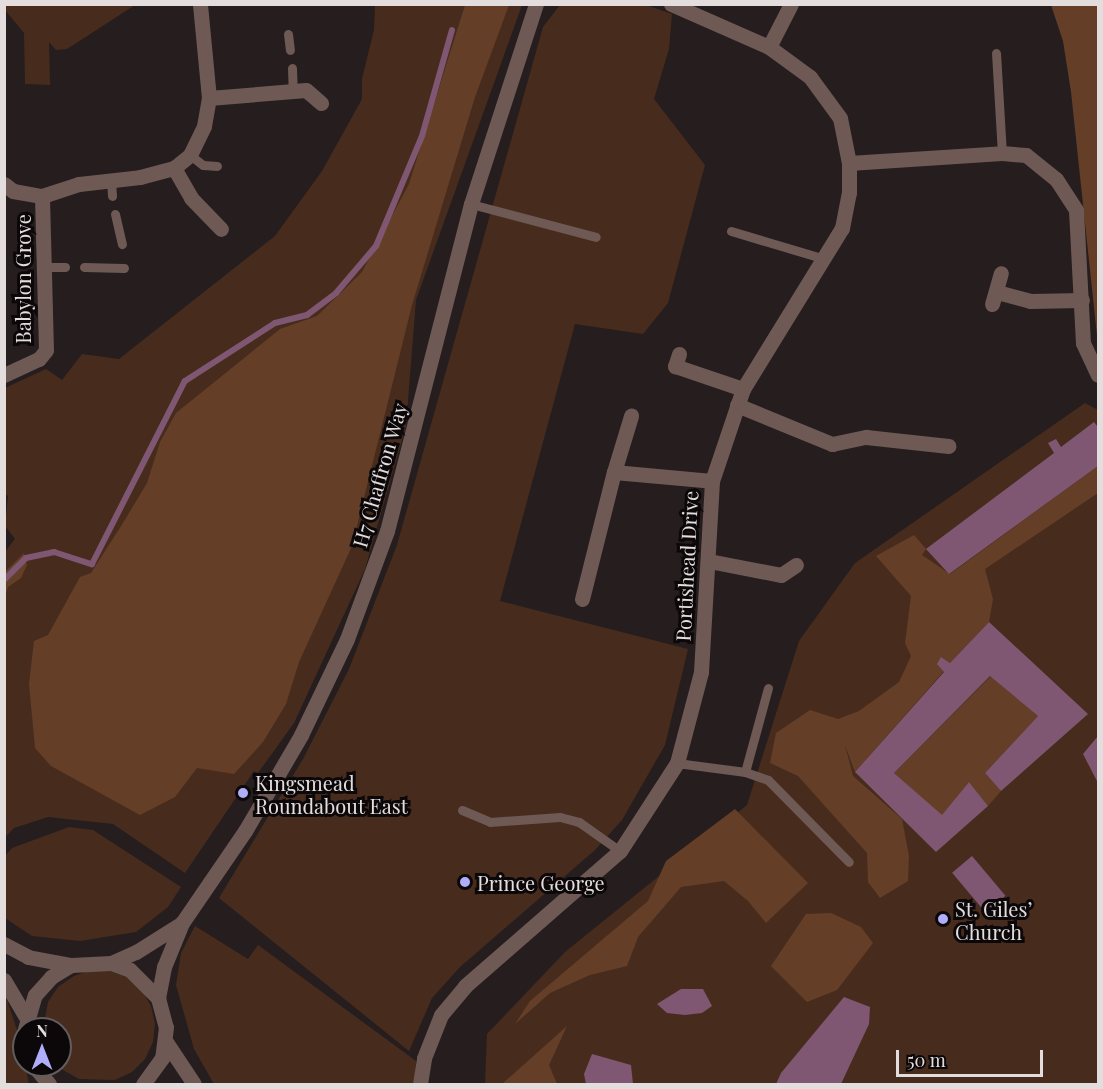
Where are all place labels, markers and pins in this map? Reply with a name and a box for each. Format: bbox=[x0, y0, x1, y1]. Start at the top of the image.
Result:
place label: Kingsmead Roundabout East bbox=[255, 770, 408, 817]
marker: Kingsmead Roundabout East bbox=[236, 786, 250, 800]
place label: Prince George bbox=[477, 870, 605, 894]
marker: Prince George bbox=[458, 875, 472, 889]
place label: St. Giles’ Church bbox=[955, 896, 1032, 943]
marker: St. Giles’ Church bbox=[936, 912, 950, 926]

